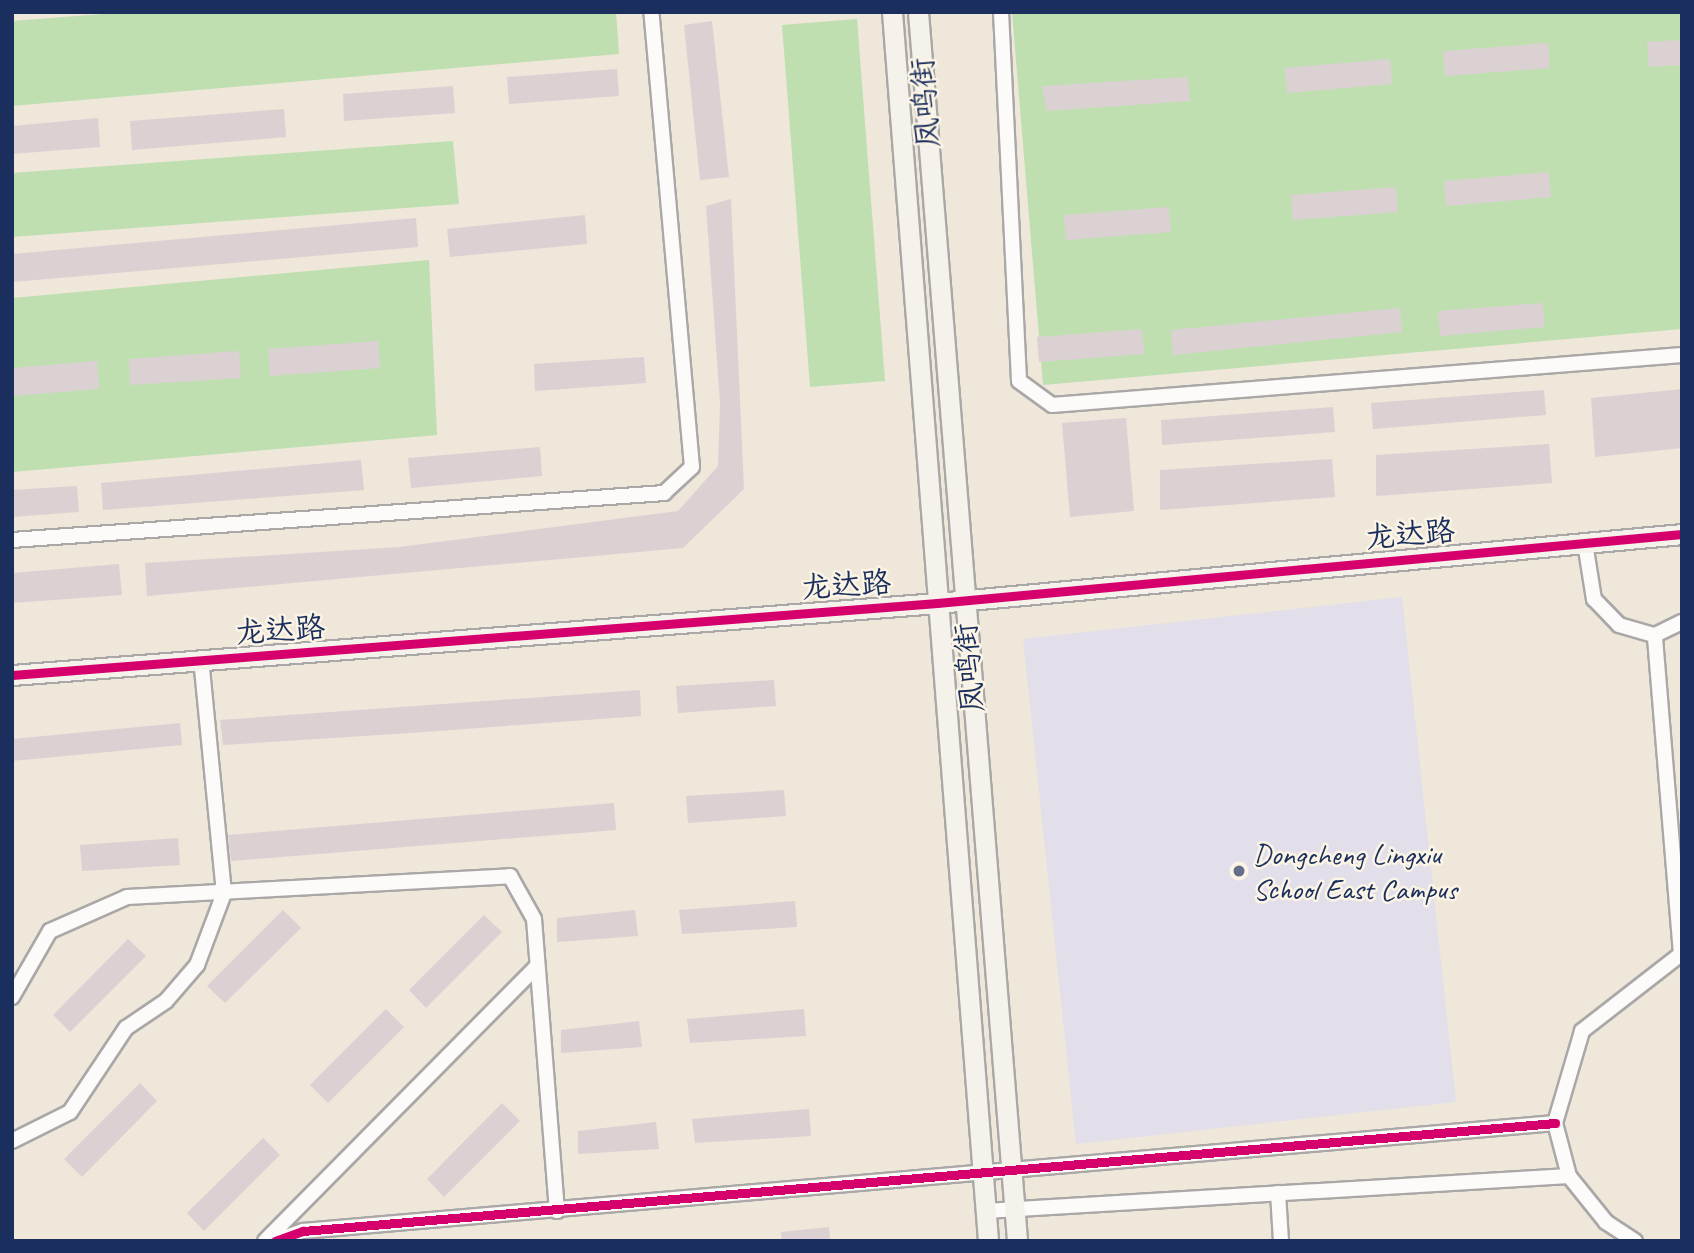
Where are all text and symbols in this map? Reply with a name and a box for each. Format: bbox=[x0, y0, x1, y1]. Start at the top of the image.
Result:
street label: 凤鸣街 bbox=[904, 57, 946, 149]
street label: 龙达路 bbox=[1364, 512, 1456, 556]
street label: 龙达路 bbox=[800, 564, 892, 606]
street label: 龙达路 bbox=[234, 609, 326, 651]
street label: 凤鸣街 bbox=[947, 622, 991, 714]
place label: Dongcheng Lingxiu School East Campus bbox=[1253, 836, 1458, 906]
marker: Dongcheng Lingxiu School East Campus bbox=[1231, 863, 1247, 879]

